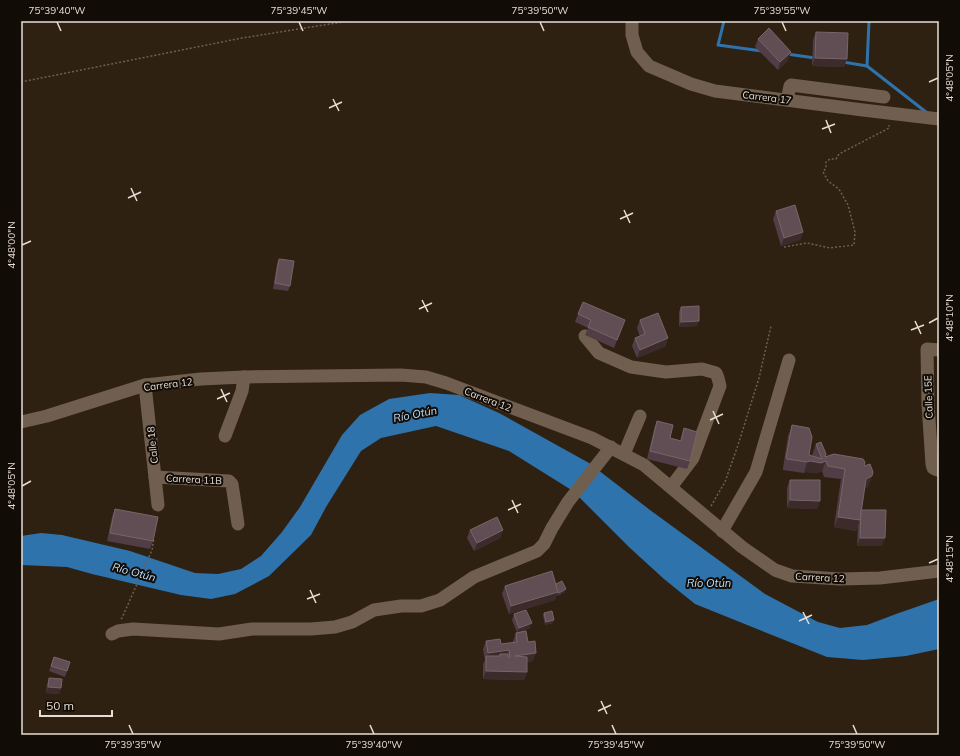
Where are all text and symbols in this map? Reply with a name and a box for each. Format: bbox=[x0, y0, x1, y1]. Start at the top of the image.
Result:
text: 75°39'40"W bbox=[29, 4, 85, 17]
text: 75°39'45"W bbox=[271, 4, 327, 17]
text: 75°39'50"W bbox=[512, 4, 568, 17]
text: 75°39'55"W bbox=[754, 4, 810, 17]
text: 4°48'05"N bbox=[943, 54, 956, 102]
street label: Carrera 17 bbox=[742, 88, 792, 107]
text: 4°48'00"N bbox=[5, 221, 18, 269]
text: 4°48'10"N bbox=[943, 294, 956, 342]
street label: Carrera 12 bbox=[143, 375, 193, 394]
street label: Calle 15E bbox=[921, 375, 936, 419]
street label: Carrera 12 bbox=[462, 385, 513, 414]
water label: Río Otún bbox=[392, 403, 438, 425]
street label: Calle 18 bbox=[144, 426, 161, 464]
text: 4°48'05"N bbox=[5, 462, 18, 510]
street label: Carrera 11B bbox=[166, 472, 223, 487]
text: 4°48'15"N bbox=[943, 535, 956, 583]
water label: Río Otún bbox=[111, 559, 157, 585]
street label: Carrera 12 bbox=[795, 570, 845, 585]
water label: Río Otún bbox=[687, 576, 731, 590]
scale bar bbox=[40, 692, 112, 718]
text: 50 m bbox=[46, 698, 74, 713]
text: 75°39'35"W bbox=[105, 738, 161, 751]
text: 75°39'40"W bbox=[346, 738, 402, 751]
text: 75°39'45"W bbox=[588, 738, 644, 751]
text: 75°39'50"W bbox=[829, 738, 885, 751]

